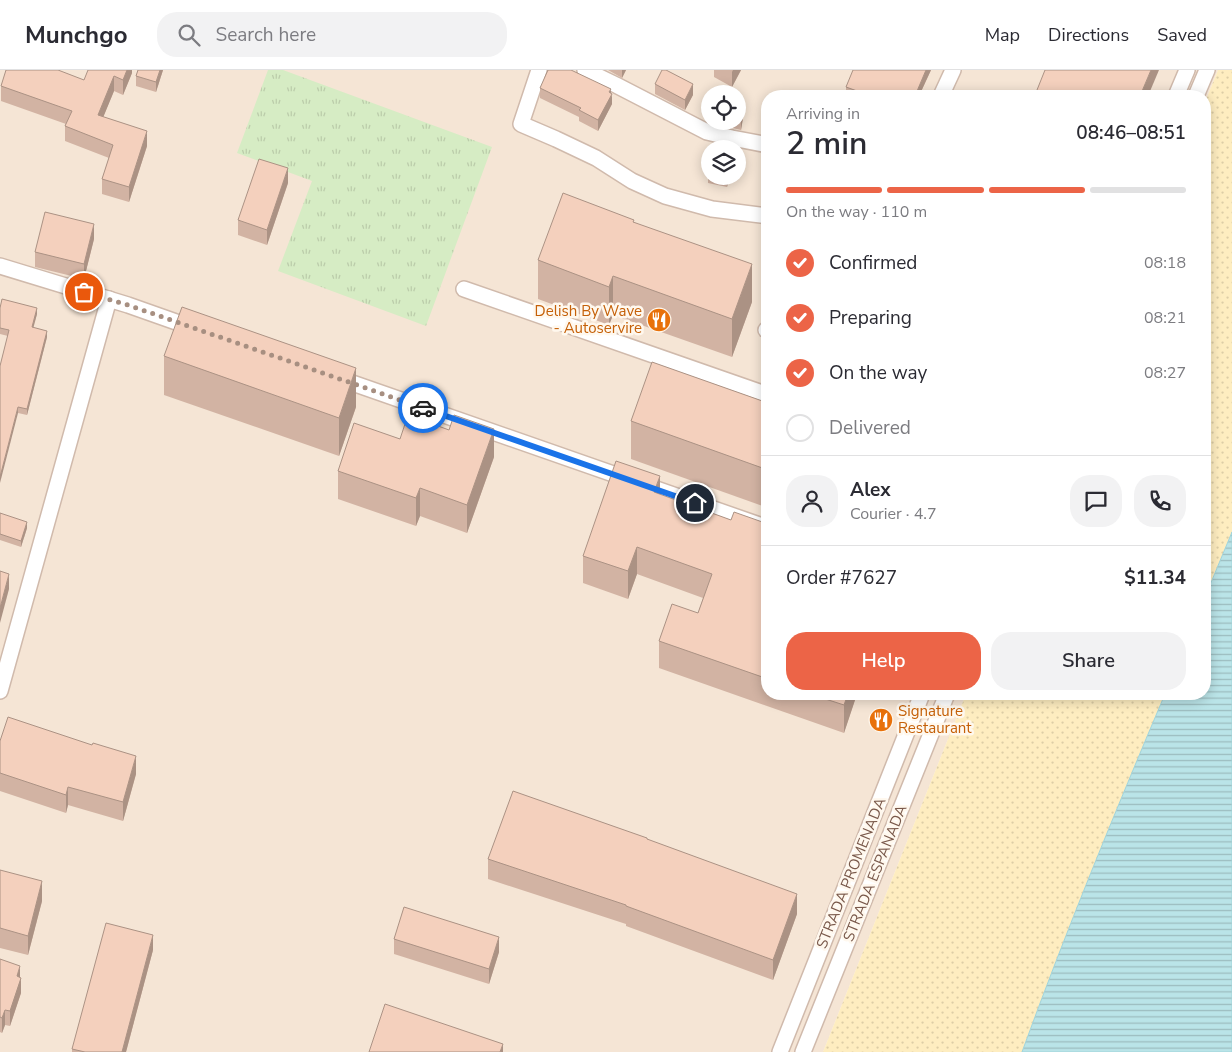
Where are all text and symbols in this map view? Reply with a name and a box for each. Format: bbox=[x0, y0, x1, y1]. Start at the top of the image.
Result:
search box bbox=[157, 12, 507, 57]
text: Munchgo bbox=[25, 19, 127, 51]
icon: search bbox=[175, 21, 203, 49]
text: Search here bbox=[215, 22, 316, 48]
text: Map bbox=[985, 23, 1020, 47]
text: Directions bbox=[1048, 23, 1129, 47]
text: Saved bbox=[1157, 23, 1207, 47]
map controls bbox=[701, 85, 746, 185]
button: locate bbox=[701, 85, 746, 130]
text: Arriving in bbox=[786, 103, 860, 125]
text: 08:46–08:51 bbox=[1076, 120, 1186, 146]
text: 2 min bbox=[786, 122, 868, 165]
button: layers bbox=[701, 140, 746, 185]
text: On the way · 110 m bbox=[786, 201, 927, 223]
icon: check bbox=[786, 249, 814, 277]
text: Confirmed bbox=[829, 250, 917, 276]
text: 08:18 bbox=[1144, 252, 1186, 274]
pin bbox=[63, 271, 105, 313]
icon: bag bbox=[70, 278, 98, 306]
place label: Delish By Wave - Autoservire bbox=[535, 301, 642, 338]
icon: check bbox=[786, 304, 814, 332]
text: Preparing bbox=[829, 305, 912, 331]
restaurant icon: Delish By Wave - Autoservire bbox=[646, 307, 672, 333]
text: 08:21 bbox=[1144, 307, 1186, 329]
icon: check bbox=[786, 359, 814, 387]
text: On the way bbox=[829, 360, 927, 386]
text: 08:27 bbox=[1144, 362, 1186, 384]
courier bbox=[398, 383, 448, 433]
icon: car bbox=[409, 394, 437, 422]
text: Delivered bbox=[829, 415, 911, 441]
button: person bbox=[786, 475, 838, 527]
button: chat bbox=[1070, 475, 1122, 527]
button: phone bbox=[1134, 475, 1186, 527]
text: Alex bbox=[850, 477, 891, 503]
pin bbox=[674, 482, 716, 524]
icon: home bbox=[681, 489, 709, 517]
text: Courier · 4.7 bbox=[850, 503, 936, 525]
text: Order #7627 bbox=[786, 565, 897, 591]
text: $11.34 bbox=[1124, 565, 1186, 591]
button: Help bbox=[786, 632, 981, 690]
button: Share bbox=[991, 632, 1186, 690]
place label: Signature Restaurant bbox=[898, 701, 972, 738]
restaurant icon: Signature Restaurant bbox=[868, 707, 894, 733]
street label: STRADA PROMENADA bbox=[812, 795, 890, 951]
street label: STRADA ESPANADA bbox=[838, 802, 912, 944]

